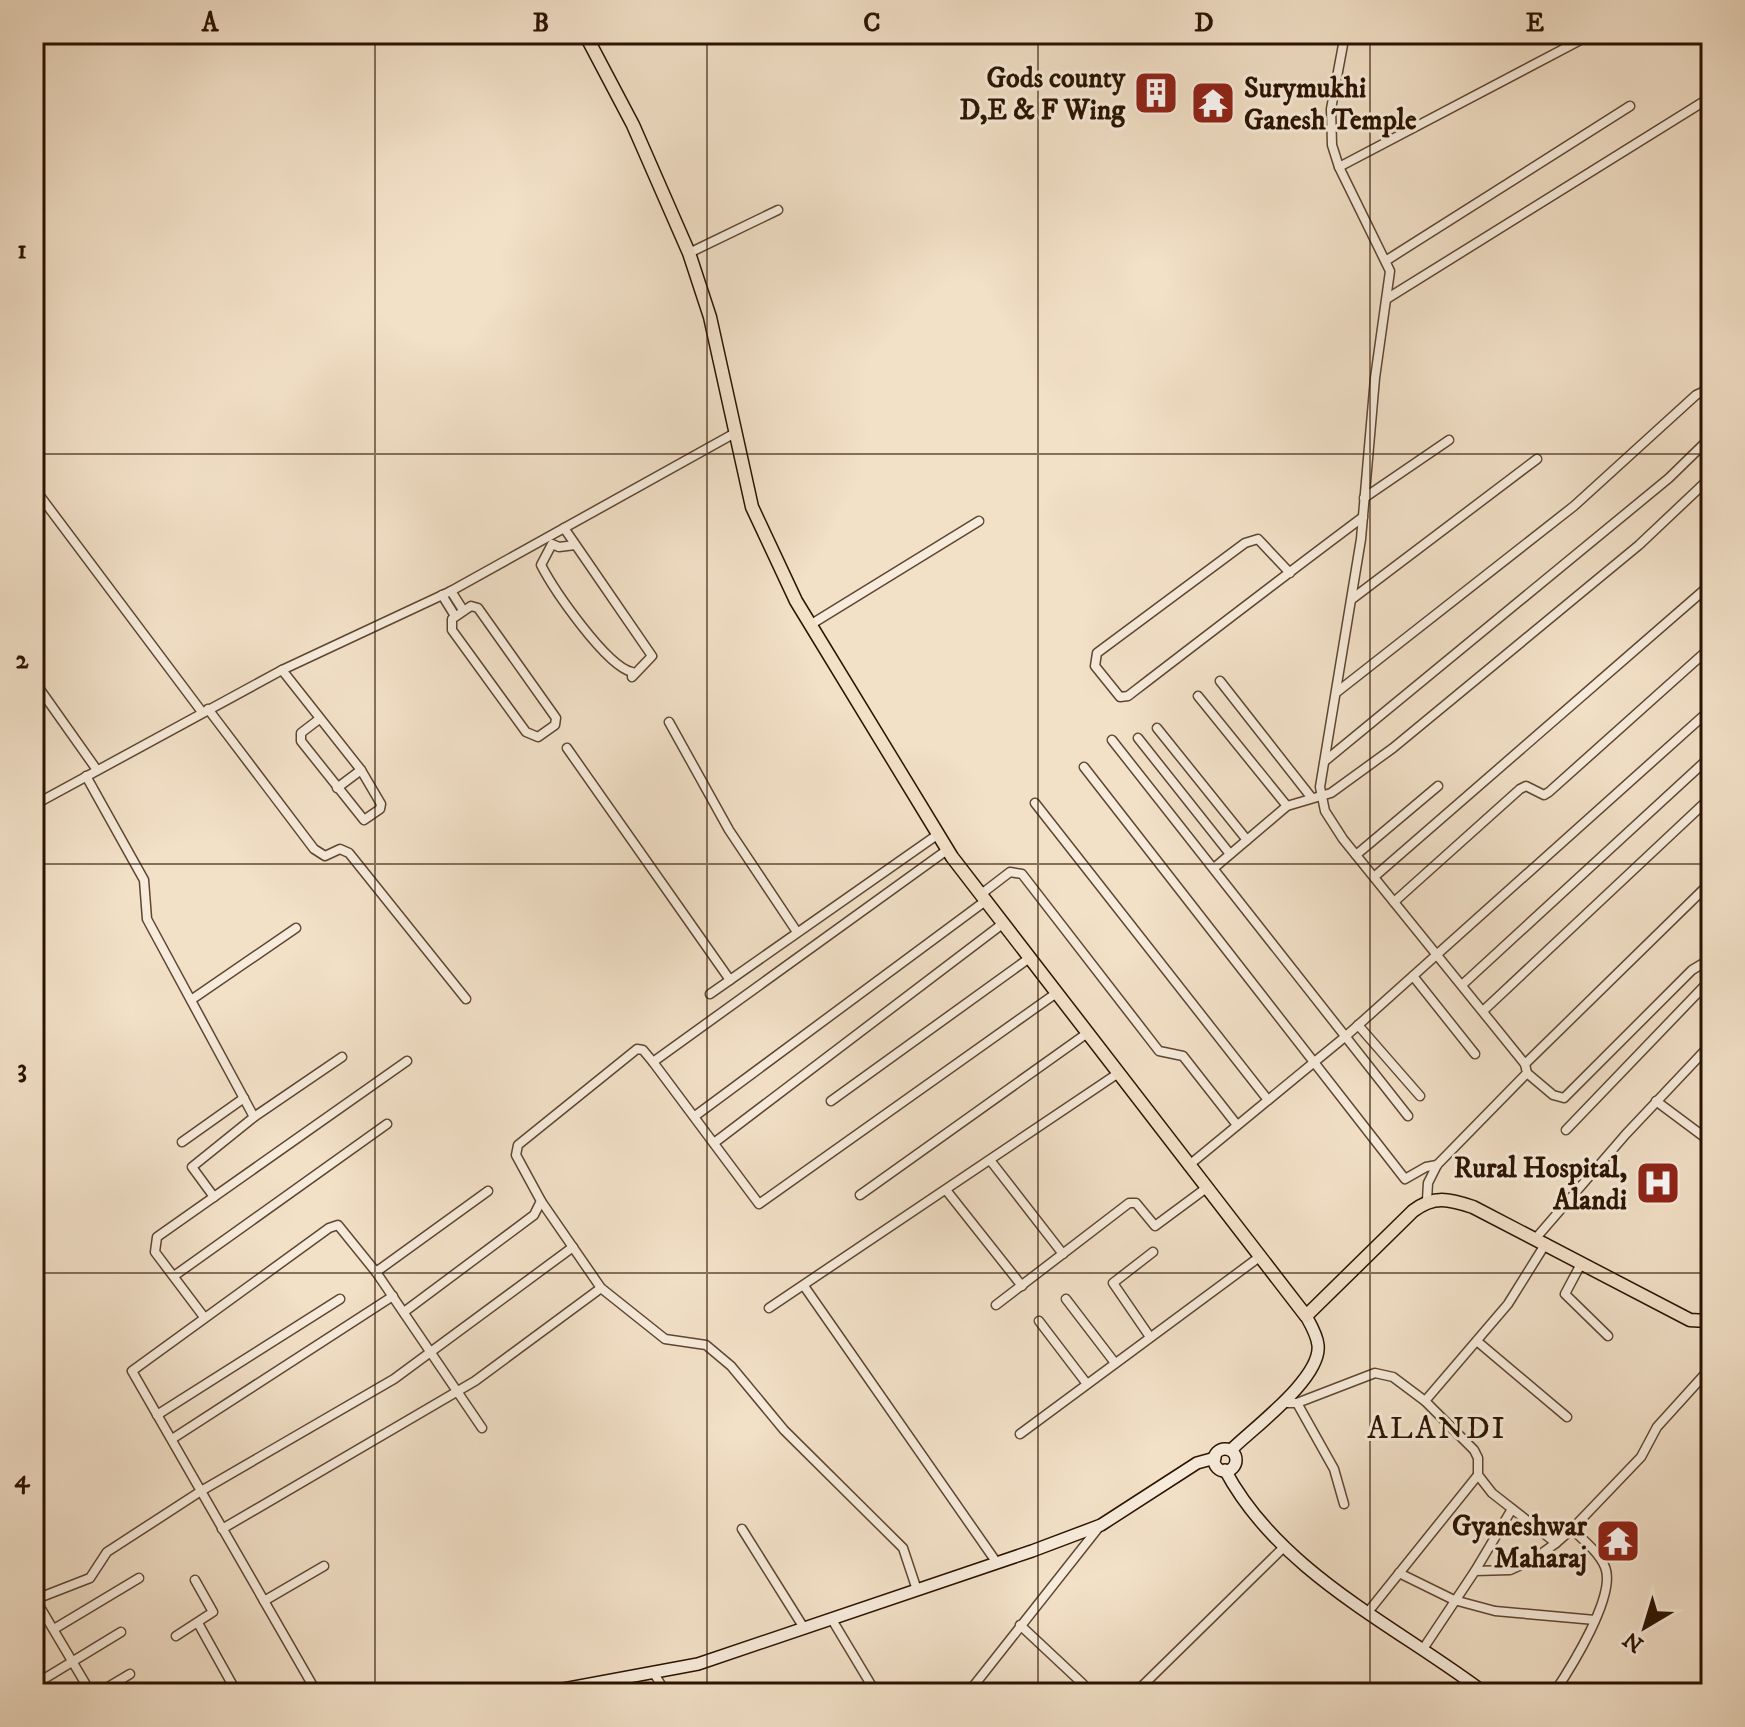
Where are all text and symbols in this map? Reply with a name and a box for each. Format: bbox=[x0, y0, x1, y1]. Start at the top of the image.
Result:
text: A bbox=[201, 7, 220, 40]
text: B bbox=[533, 7, 549, 40]
text: C bbox=[863, 7, 881, 40]
text: D bbox=[1194, 7, 1214, 40]
text: E bbox=[1526, 7, 1544, 40]
place label: Gods county D,E & F Wing bbox=[960, 61, 1126, 128]
building icon: Gods county D,E & F Wing bbox=[1132, 69, 1180, 117]
place label: Surymukhi Ganesh Temple bbox=[1244, 71, 1417, 138]
temple icon: Surymukhi Ganesh Temple bbox=[1189, 79, 1237, 127]
text: 1 bbox=[17, 234, 27, 267]
text: 2 bbox=[16, 644, 30, 677]
text: 3 bbox=[17, 1053, 27, 1086]
place label: Rural Hospital, Alandi bbox=[1454, 1151, 1627, 1218]
hospital icon: Rural Hospital, Alandi bbox=[1634, 1159, 1682, 1207]
district label: ALANDI bbox=[1367, 1409, 1507, 1449]
text: 4 bbox=[15, 1463, 31, 1496]
place label: Gyaneshwar Maharaj bbox=[1452, 1509, 1588, 1576]
temple icon: Gyaneshwar Maharaj bbox=[1594, 1517, 1642, 1565]
north arrow bbox=[1605, 1587, 1685, 1667]
text: N bbox=[1618, 1625, 1649, 1658]

